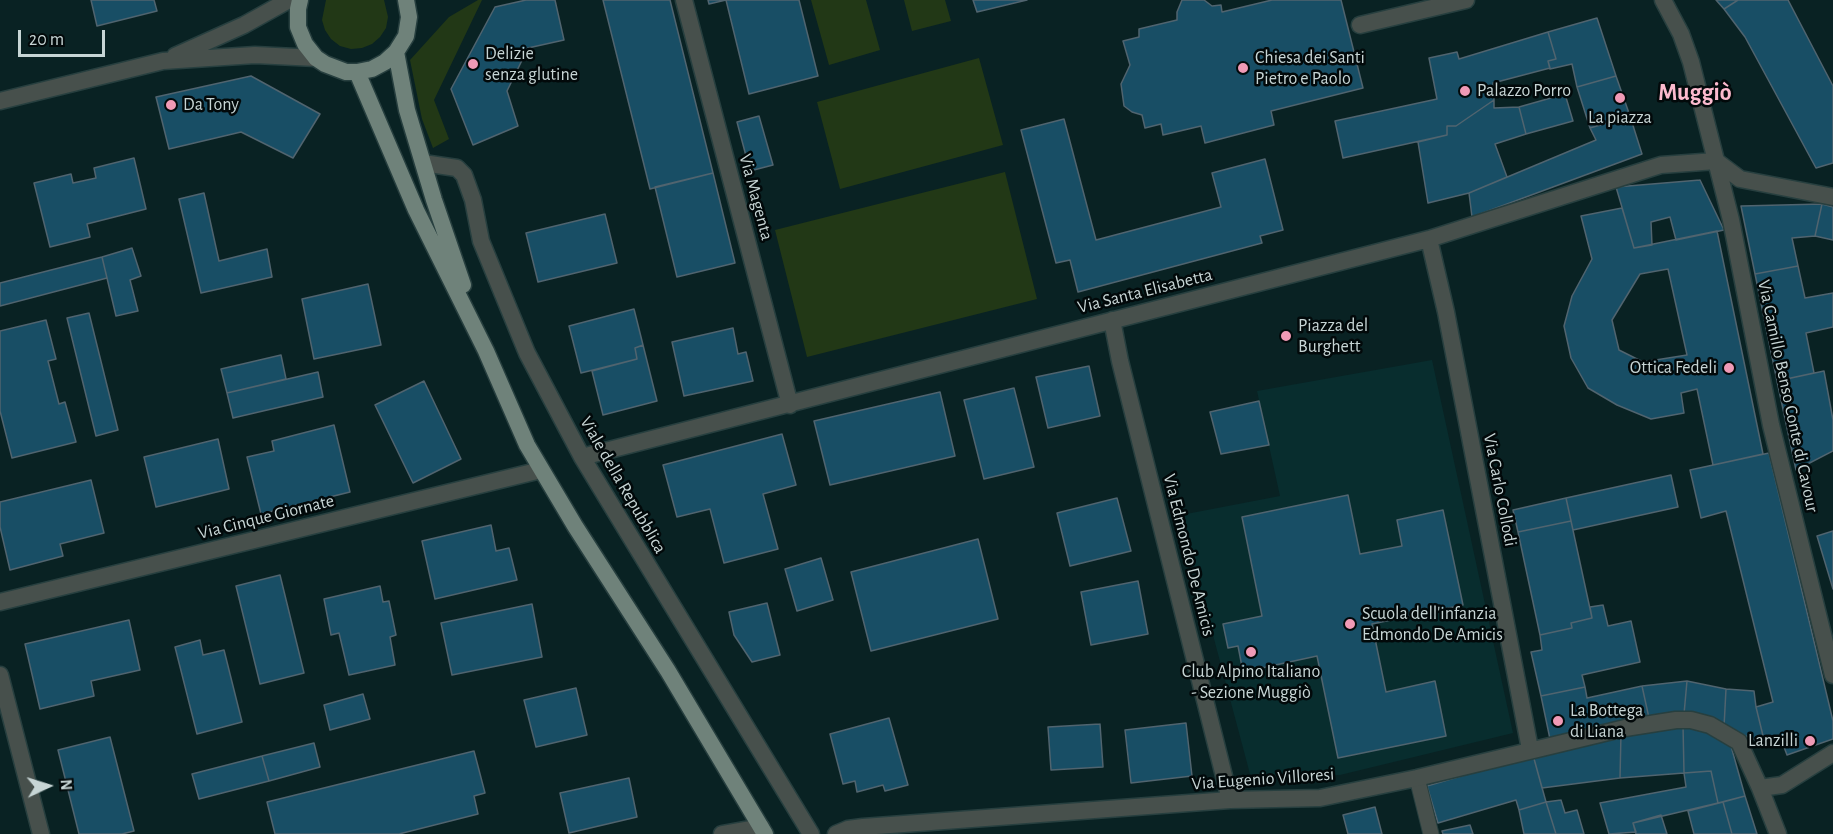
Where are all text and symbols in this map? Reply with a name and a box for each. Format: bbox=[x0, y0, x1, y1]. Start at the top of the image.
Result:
scale bar bbox=[21, 18, 108, 56]
text: 20 m bbox=[29, 31, 64, 49]
place label: Delizie senza glutine bbox=[485, 43, 578, 86]
place label: Chiesa dei Santi Pietro e Paolo bbox=[1255, 47, 1365, 90]
marker: Delizie senza glutine bbox=[466, 57, 480, 71]
marker: Chiesa dei Santi Pietro e Paolo bbox=[1236, 61, 1250, 75]
district label: Muggiò bbox=[1658, 79, 1732, 107]
place label: Palazzo Porro bbox=[1477, 80, 1571, 102]
marker: Palazzo Porro bbox=[1458, 84, 1472, 98]
marker: La piazza bbox=[1613, 91, 1627, 105]
place label: Da Tony bbox=[183, 94, 239, 116]
marker: Da Tony bbox=[164, 98, 178, 112]
place label: La piazza bbox=[1588, 107, 1652, 129]
street label: Via Magenta bbox=[734, 151, 778, 243]
street label: Via Santa Elisabetta bbox=[1075, 264, 1215, 318]
street label: Via Camillo Benso Conte di Cavour bbox=[1753, 278, 1823, 514]
place label: Piazza del Burghett bbox=[1298, 315, 1368, 358]
marker: Piazza del Burghett bbox=[1279, 329, 1293, 343]
place label: Ottica Fedeli bbox=[1630, 357, 1717, 379]
marker: Ottica Fedeli bbox=[1722, 361, 1736, 375]
street label: Viale della Repubblica bbox=[575, 413, 671, 557]
street label: Via Carlo Collodi bbox=[1478, 432, 1522, 548]
street label: Via Edmondo De Amicis bbox=[1158, 472, 1220, 638]
street label: Via Cinque Giornate bbox=[196, 490, 336, 544]
place label: Scuola dell'infanzia Edmondo De Amicis bbox=[1362, 603, 1503, 646]
marker: Scuola dell'infanzia Edmondo De Amicis bbox=[1343, 617, 1357, 631]
marker: Club Alpino Italiano - Sezione Muggiò bbox=[1244, 645, 1258, 659]
place label: Club Alpino Italiano - Sezione Muggiò bbox=[1182, 661, 1320, 704]
place label: La Bottega di Liana bbox=[1570, 700, 1643, 742]
marker: La Bottega di Liana bbox=[1551, 714, 1565, 728]
place label: Lanzilli bbox=[1748, 730, 1798, 752]
marker: Lanzilli bbox=[1803, 734, 1817, 748]
north arrow bbox=[18, 756, 78, 816]
street label: Via Eugenio Villoresi bbox=[1191, 763, 1335, 795]
text: N bbox=[58, 779, 74, 791]

